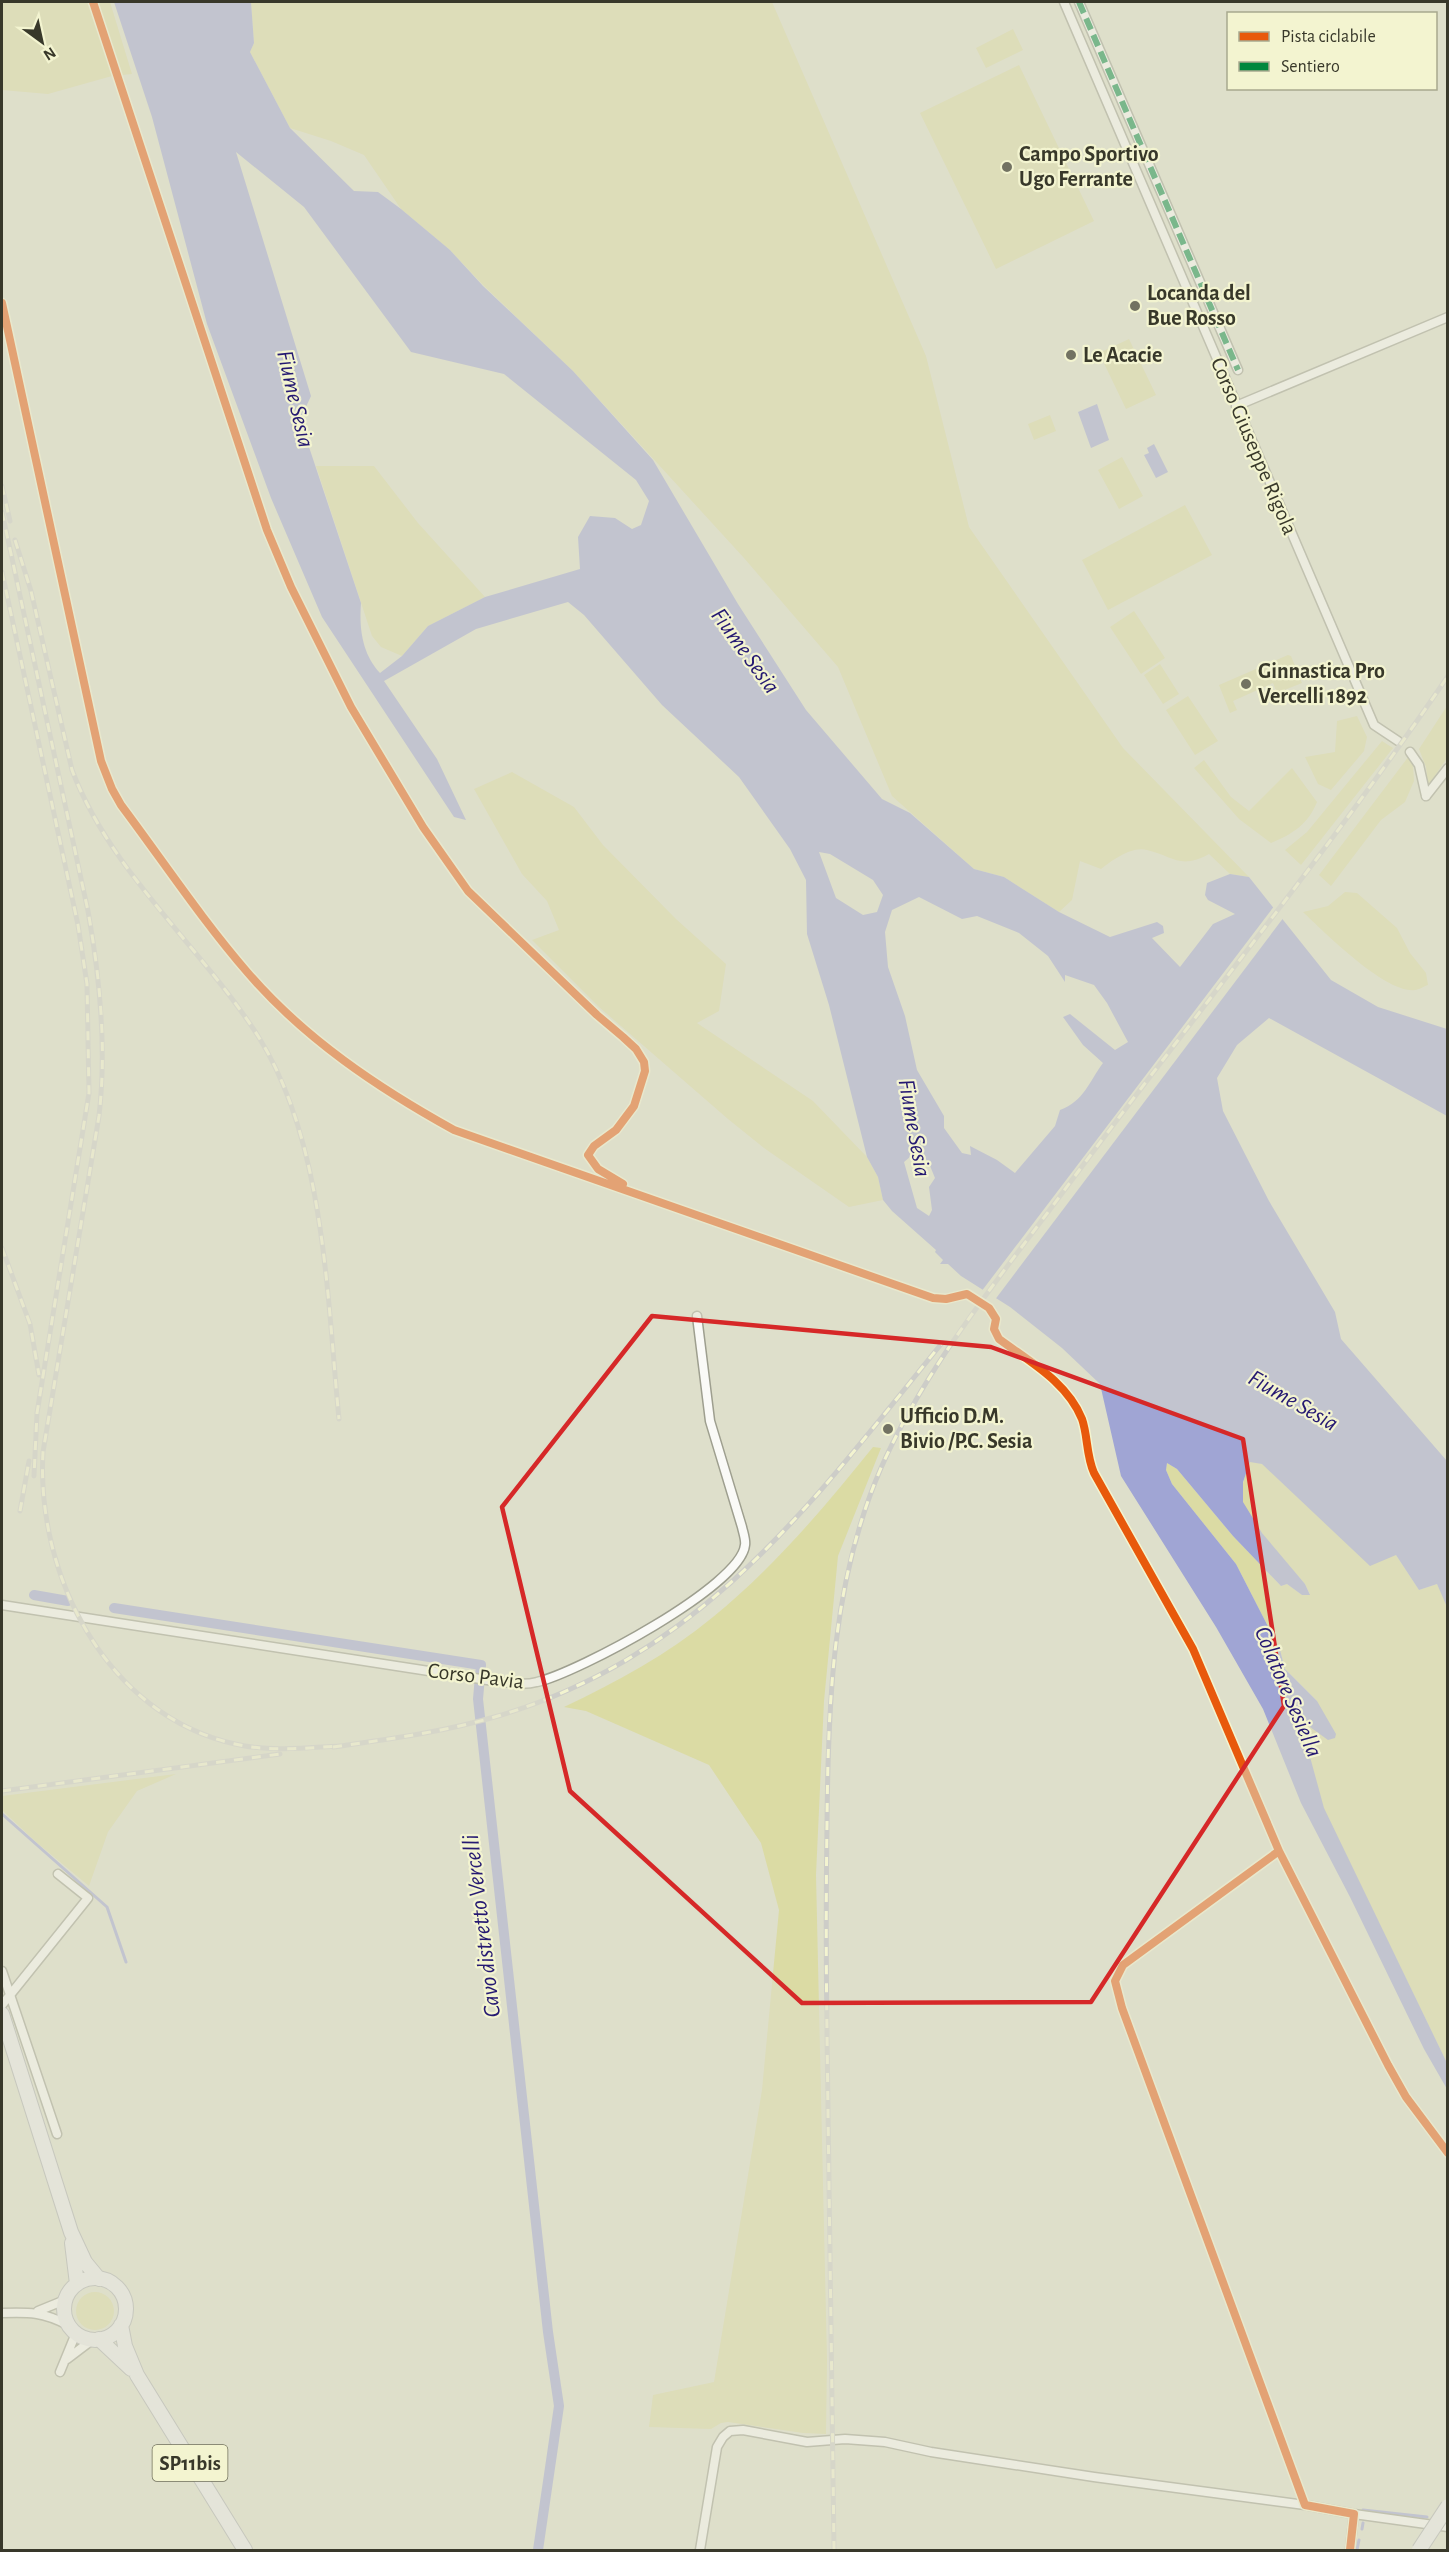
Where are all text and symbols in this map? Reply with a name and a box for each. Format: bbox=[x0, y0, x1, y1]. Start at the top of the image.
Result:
north arrow bbox=[12, 12, 72, 72]
legend bbox=[1227, 12, 1437, 90]
text: Pista ciclabile bbox=[1281, 28, 1376, 46]
text: N bbox=[41, 44, 59, 63]
text: Sentiero bbox=[1281, 58, 1340, 76]
place label: Campo Sportivo Ugo Ferrante bbox=[1019, 143, 1159, 190]
marker: Campo Sportivo Ugo Ferrante bbox=[1000, 160, 1014, 174]
place label: Locanda del Bue Rosso bbox=[1147, 282, 1251, 329]
marker: Locanda del Bue Rosso bbox=[1128, 299, 1142, 313]
place label: Le Acacie bbox=[1083, 344, 1162, 366]
water label: Fiume Sesia bbox=[272, 348, 318, 450]
marker: Le Acacie bbox=[1064, 348, 1078, 362]
street label: Corso Giuseppe Rigola bbox=[1207, 354, 1301, 538]
water label: Fiume Sesia bbox=[706, 604, 784, 698]
place label: Ginnastica Pro Vercelli 1892 bbox=[1258, 660, 1385, 707]
marker: Ginnastica Pro Vercelli 1892 bbox=[1239, 677, 1253, 691]
water label: Fiume Sesia bbox=[894, 1077, 934, 1179]
water label: Fiume Sesia bbox=[1244, 1366, 1342, 1436]
place label: Ufficio D.M. Bivio /P.C. Sesia bbox=[900, 1405, 1033, 1452]
marker: Ufficio D.M. Bivio /P.C. Sesia bbox=[881, 1422, 895, 1436]
water label: Colatore Sesiella bbox=[1250, 1623, 1326, 1761]
street label: Corso Pavia bbox=[427, 1659, 525, 1693]
water label: Cavo distretto Vercelli bbox=[459, 1833, 505, 2019]
road number: SP11bis bbox=[152, 2445, 228, 2481]

